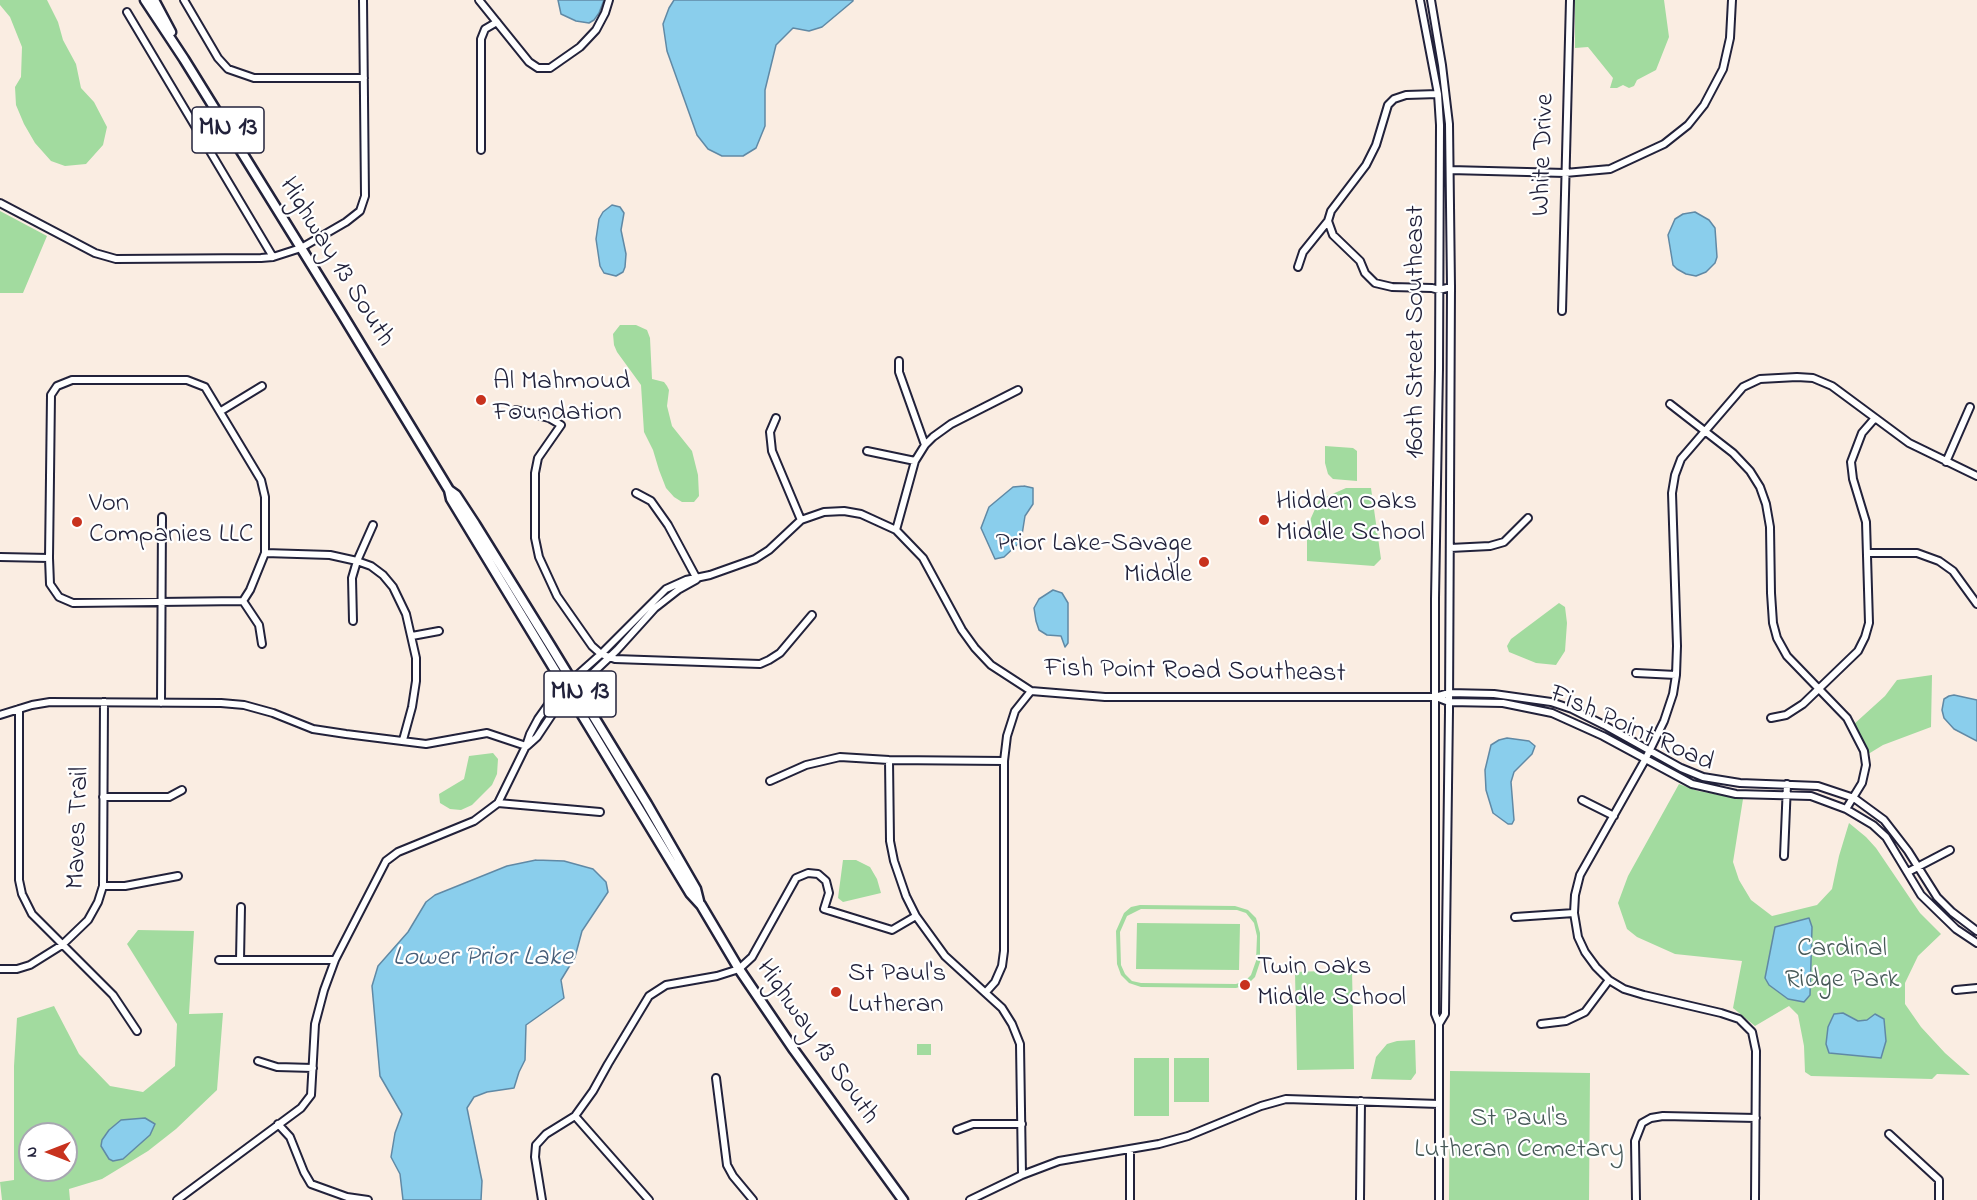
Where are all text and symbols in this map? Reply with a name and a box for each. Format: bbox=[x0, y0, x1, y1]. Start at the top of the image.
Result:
street label: White Drive bbox=[1527, 93, 1563, 217]
road number: MN 13 bbox=[192, 107, 264, 153]
street label: Highway 13 South bbox=[270, 172, 400, 354]
street label: 160th Street Southeast bbox=[1402, 205, 1434, 459]
place label: Al Mahmoud Foundation bbox=[493, 368, 630, 431]
marker: Al Mahmoud Foundation bbox=[474, 393, 488, 407]
place label: Hidden Oaks Middle School bbox=[1276, 488, 1425, 551]
place label: Von Companies LLC bbox=[89, 490, 254, 553]
marker: Hidden Oaks Middle School bbox=[1257, 513, 1271, 527]
marker: Von Companies LLC bbox=[70, 515, 84, 529]
place label: Prior Lake-Savage Middle bbox=[996, 530, 1192, 593]
marker: Prior Lake-Savage Middle bbox=[1197, 555, 1211, 569]
street label: Fish Point Road Southeast bbox=[1044, 654, 1346, 692]
road number: MN 13 bbox=[544, 671, 616, 717]
street label: Fish Point Road bbox=[1544, 679, 1718, 781]
street label: Maves Trail bbox=[62, 766, 98, 890]
park label: Cardinal Ridge Park bbox=[1785, 935, 1899, 998]
water label: Lower Prior Lake bbox=[393, 942, 573, 976]
place label: Twin Oaks Middle School bbox=[1257, 953, 1406, 1016]
street label: Highway 13 South bbox=[747, 954, 885, 1132]
place label: St Paul's Lutheran bbox=[848, 960, 946, 1023]
marker: Twin Oaks Middle School bbox=[1238, 978, 1252, 992]
marker: St Paul's Lutheran bbox=[829, 985, 843, 999]
park label: St Paul's Lutheran Cemetary bbox=[1414, 1105, 1624, 1168]
north arrow bbox=[18, 1122, 78, 1182]
text: N bbox=[20, 1147, 44, 1157]

